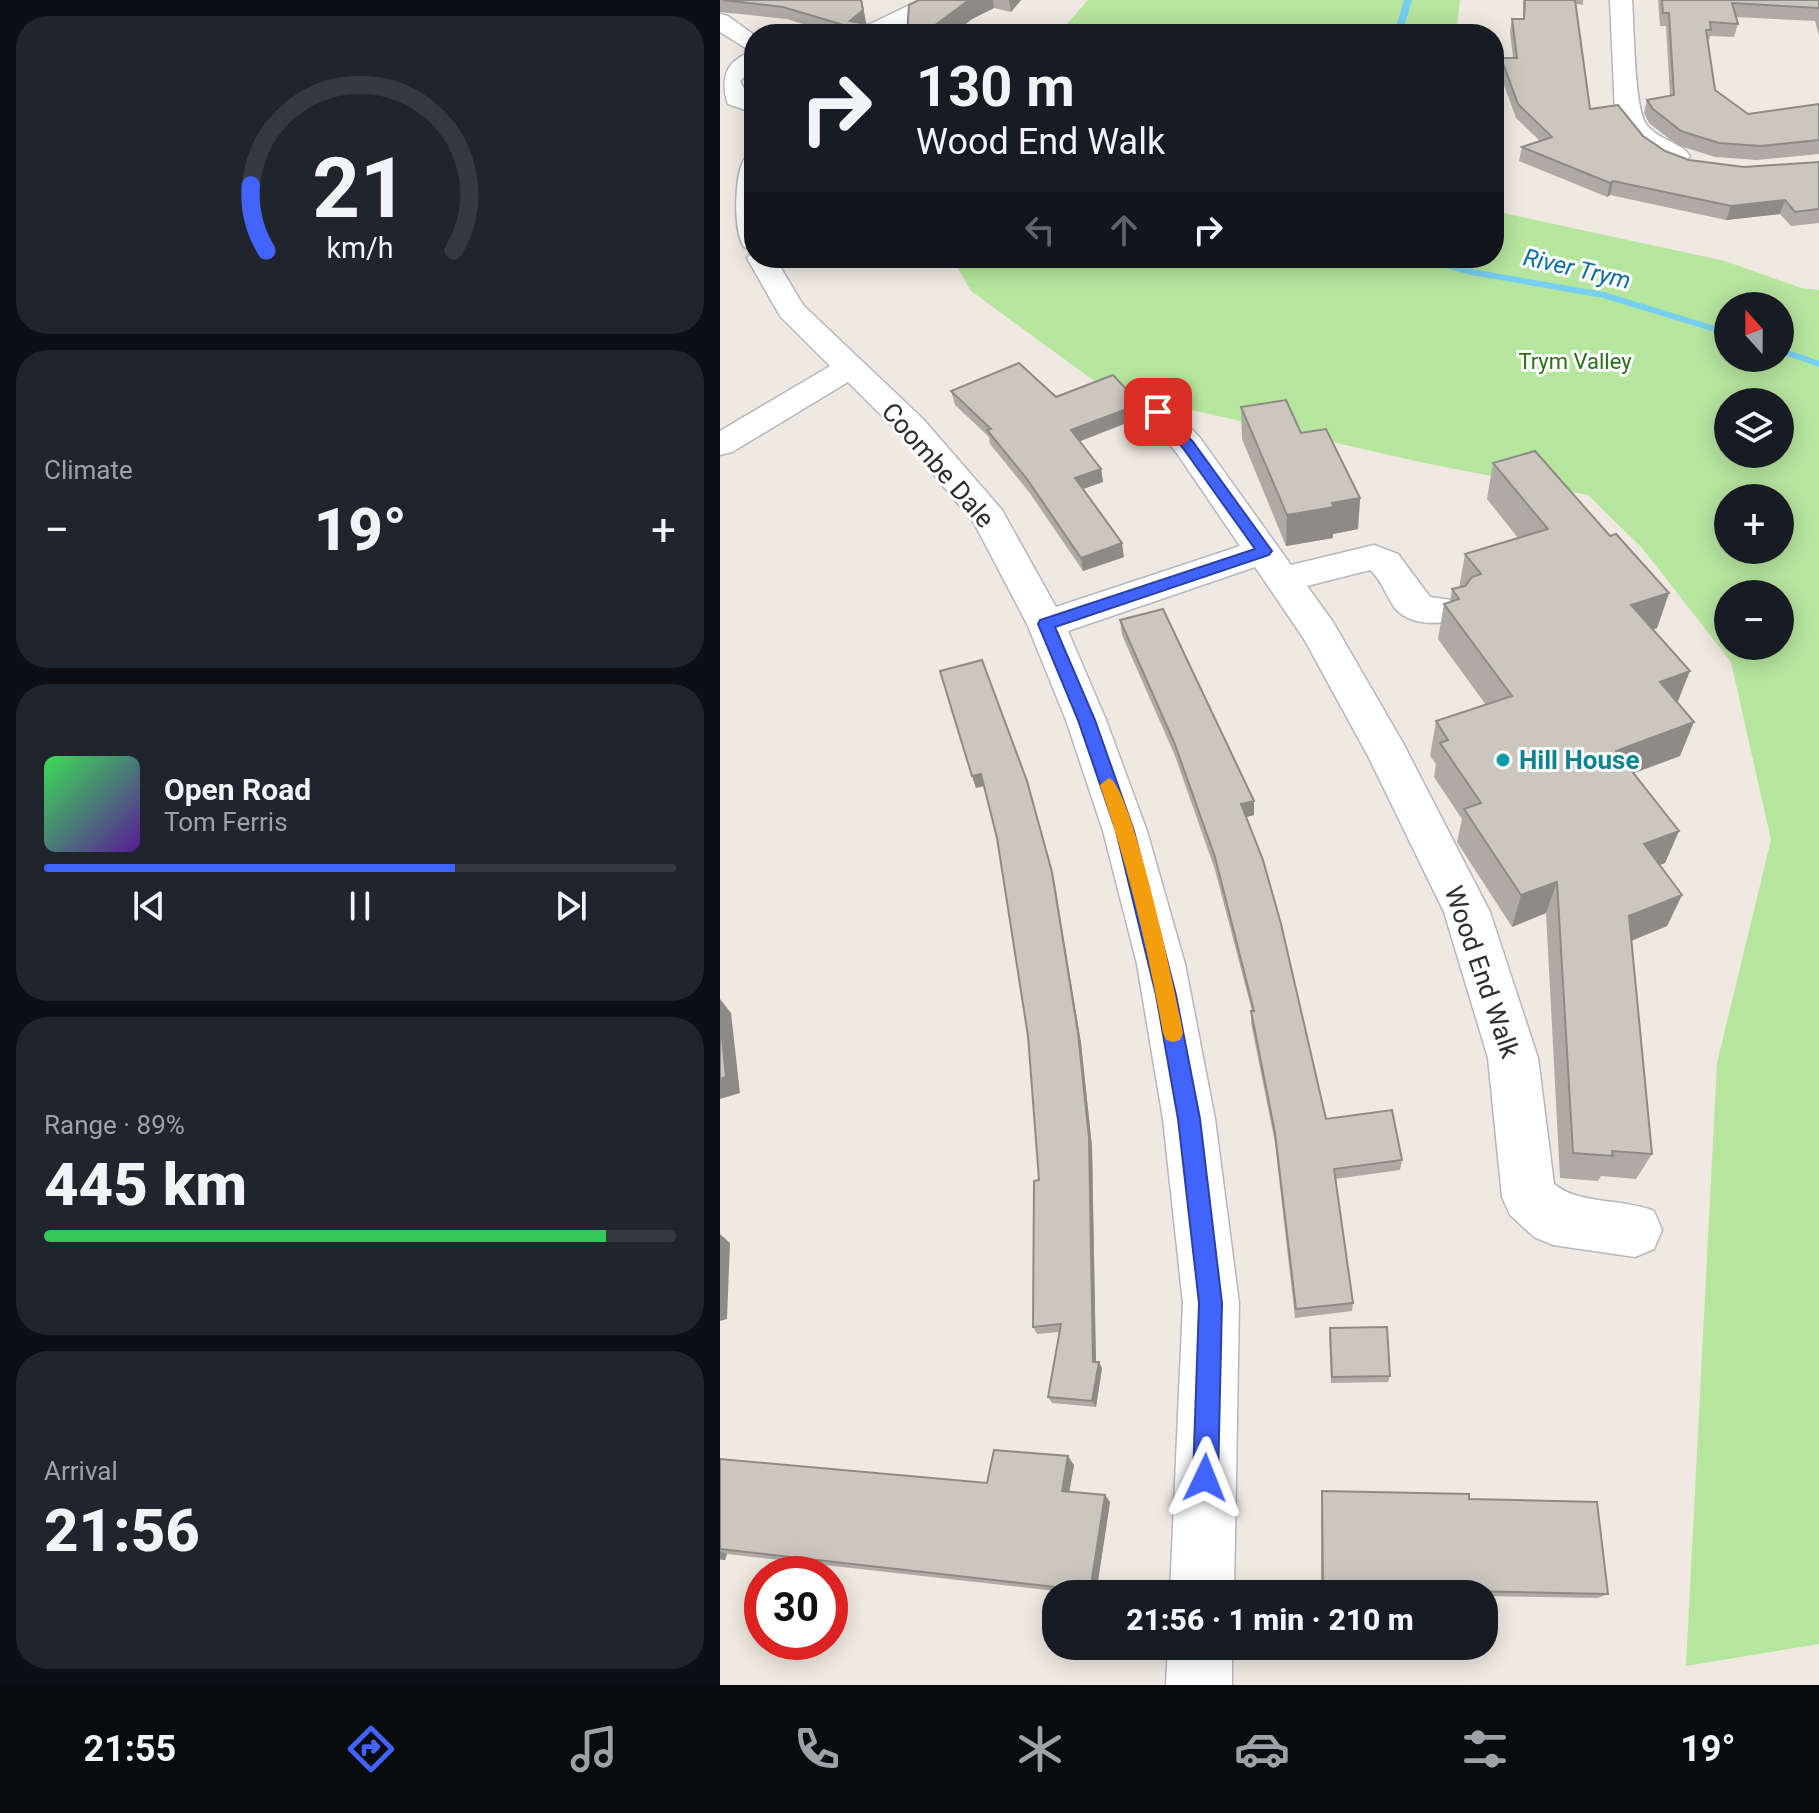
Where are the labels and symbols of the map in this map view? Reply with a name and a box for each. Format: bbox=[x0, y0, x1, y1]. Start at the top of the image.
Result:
water label: River Trym bbox=[1521, 243, 1633, 295]
north arrow bbox=[1714, 292, 1794, 372]
park label: Trym Valley bbox=[1518, 349, 1632, 374]
pin bbox=[1124, 378, 1192, 446]
street label: Coombe Dale bbox=[876, 396, 1000, 534]
place label: Hill House bbox=[1519, 745, 1639, 775]
marker: Hill House bbox=[1494, 751, 1512, 769]
street label: Wood End Walk bbox=[1439, 882, 1526, 1063]
position arrow bbox=[1163, 1436, 1247, 1520]
speed limit sign: 30 bbox=[744, 1556, 848, 1660]

